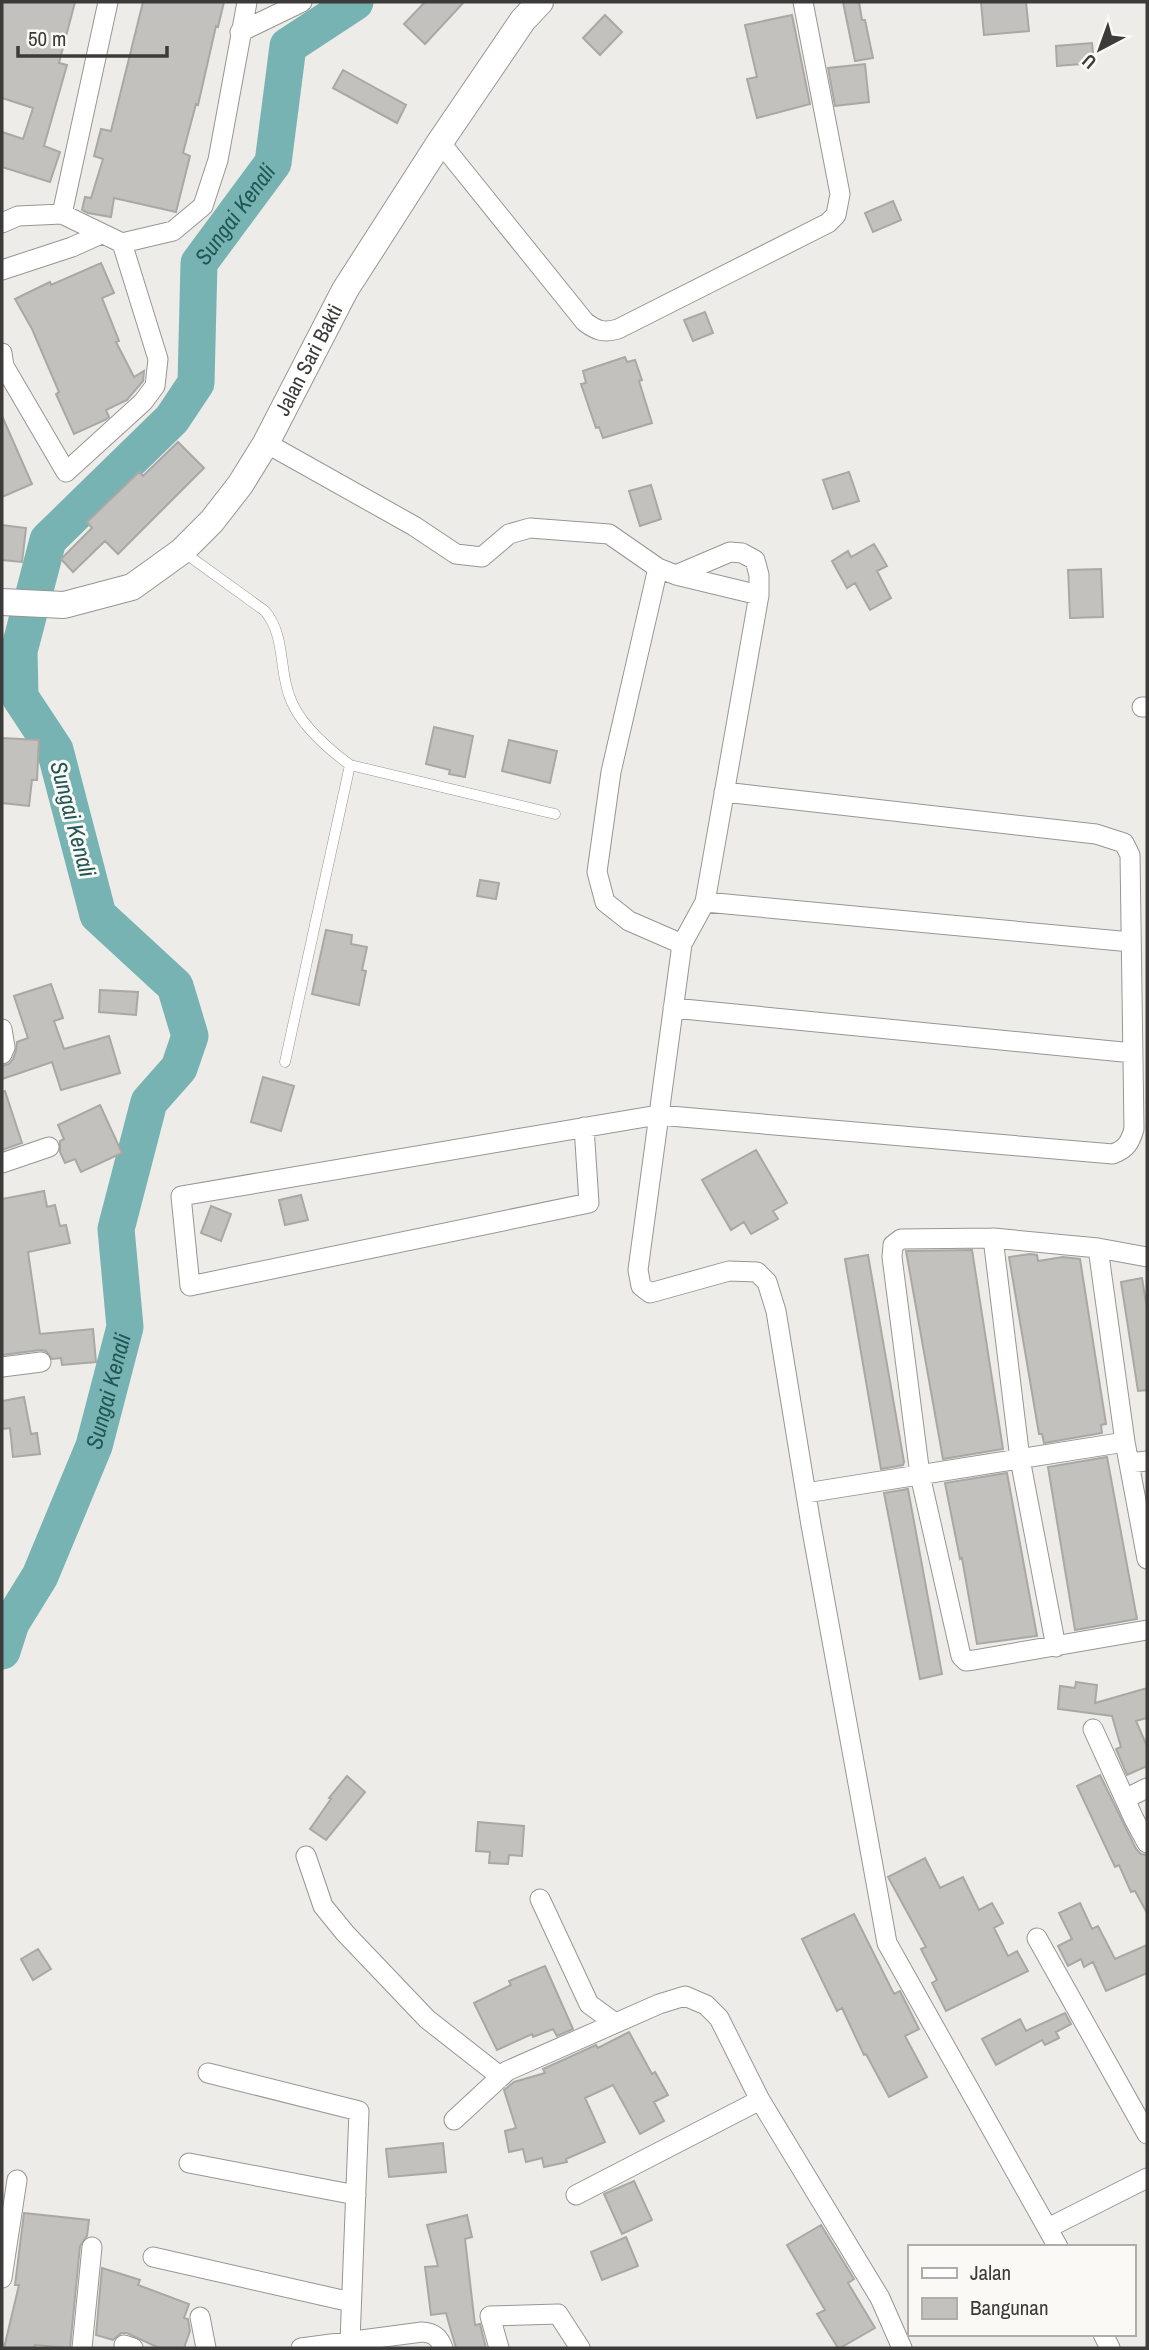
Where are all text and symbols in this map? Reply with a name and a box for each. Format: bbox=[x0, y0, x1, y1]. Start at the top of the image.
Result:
scale bar bbox=[18, 14, 166, 58]
north arrow bbox=[1065, 14, 1135, 84]
text: 50 m bbox=[28, 24, 66, 53]
text: U bbox=[1076, 48, 1102, 75]
water label: Sungai Kenali bbox=[187, 157, 283, 271]
street label: Jalan Sari Bakti bbox=[268, 299, 349, 420]
water label: Sungai Kenali bbox=[43, 758, 104, 881]
water label: Sungai Kenali bbox=[78, 1329, 138, 1452]
legend bbox=[908, 2245, 1135, 2336]
text: Jalan bbox=[970, 2258, 1011, 2287]
text: Bangunan bbox=[970, 2293, 1049, 2322]

